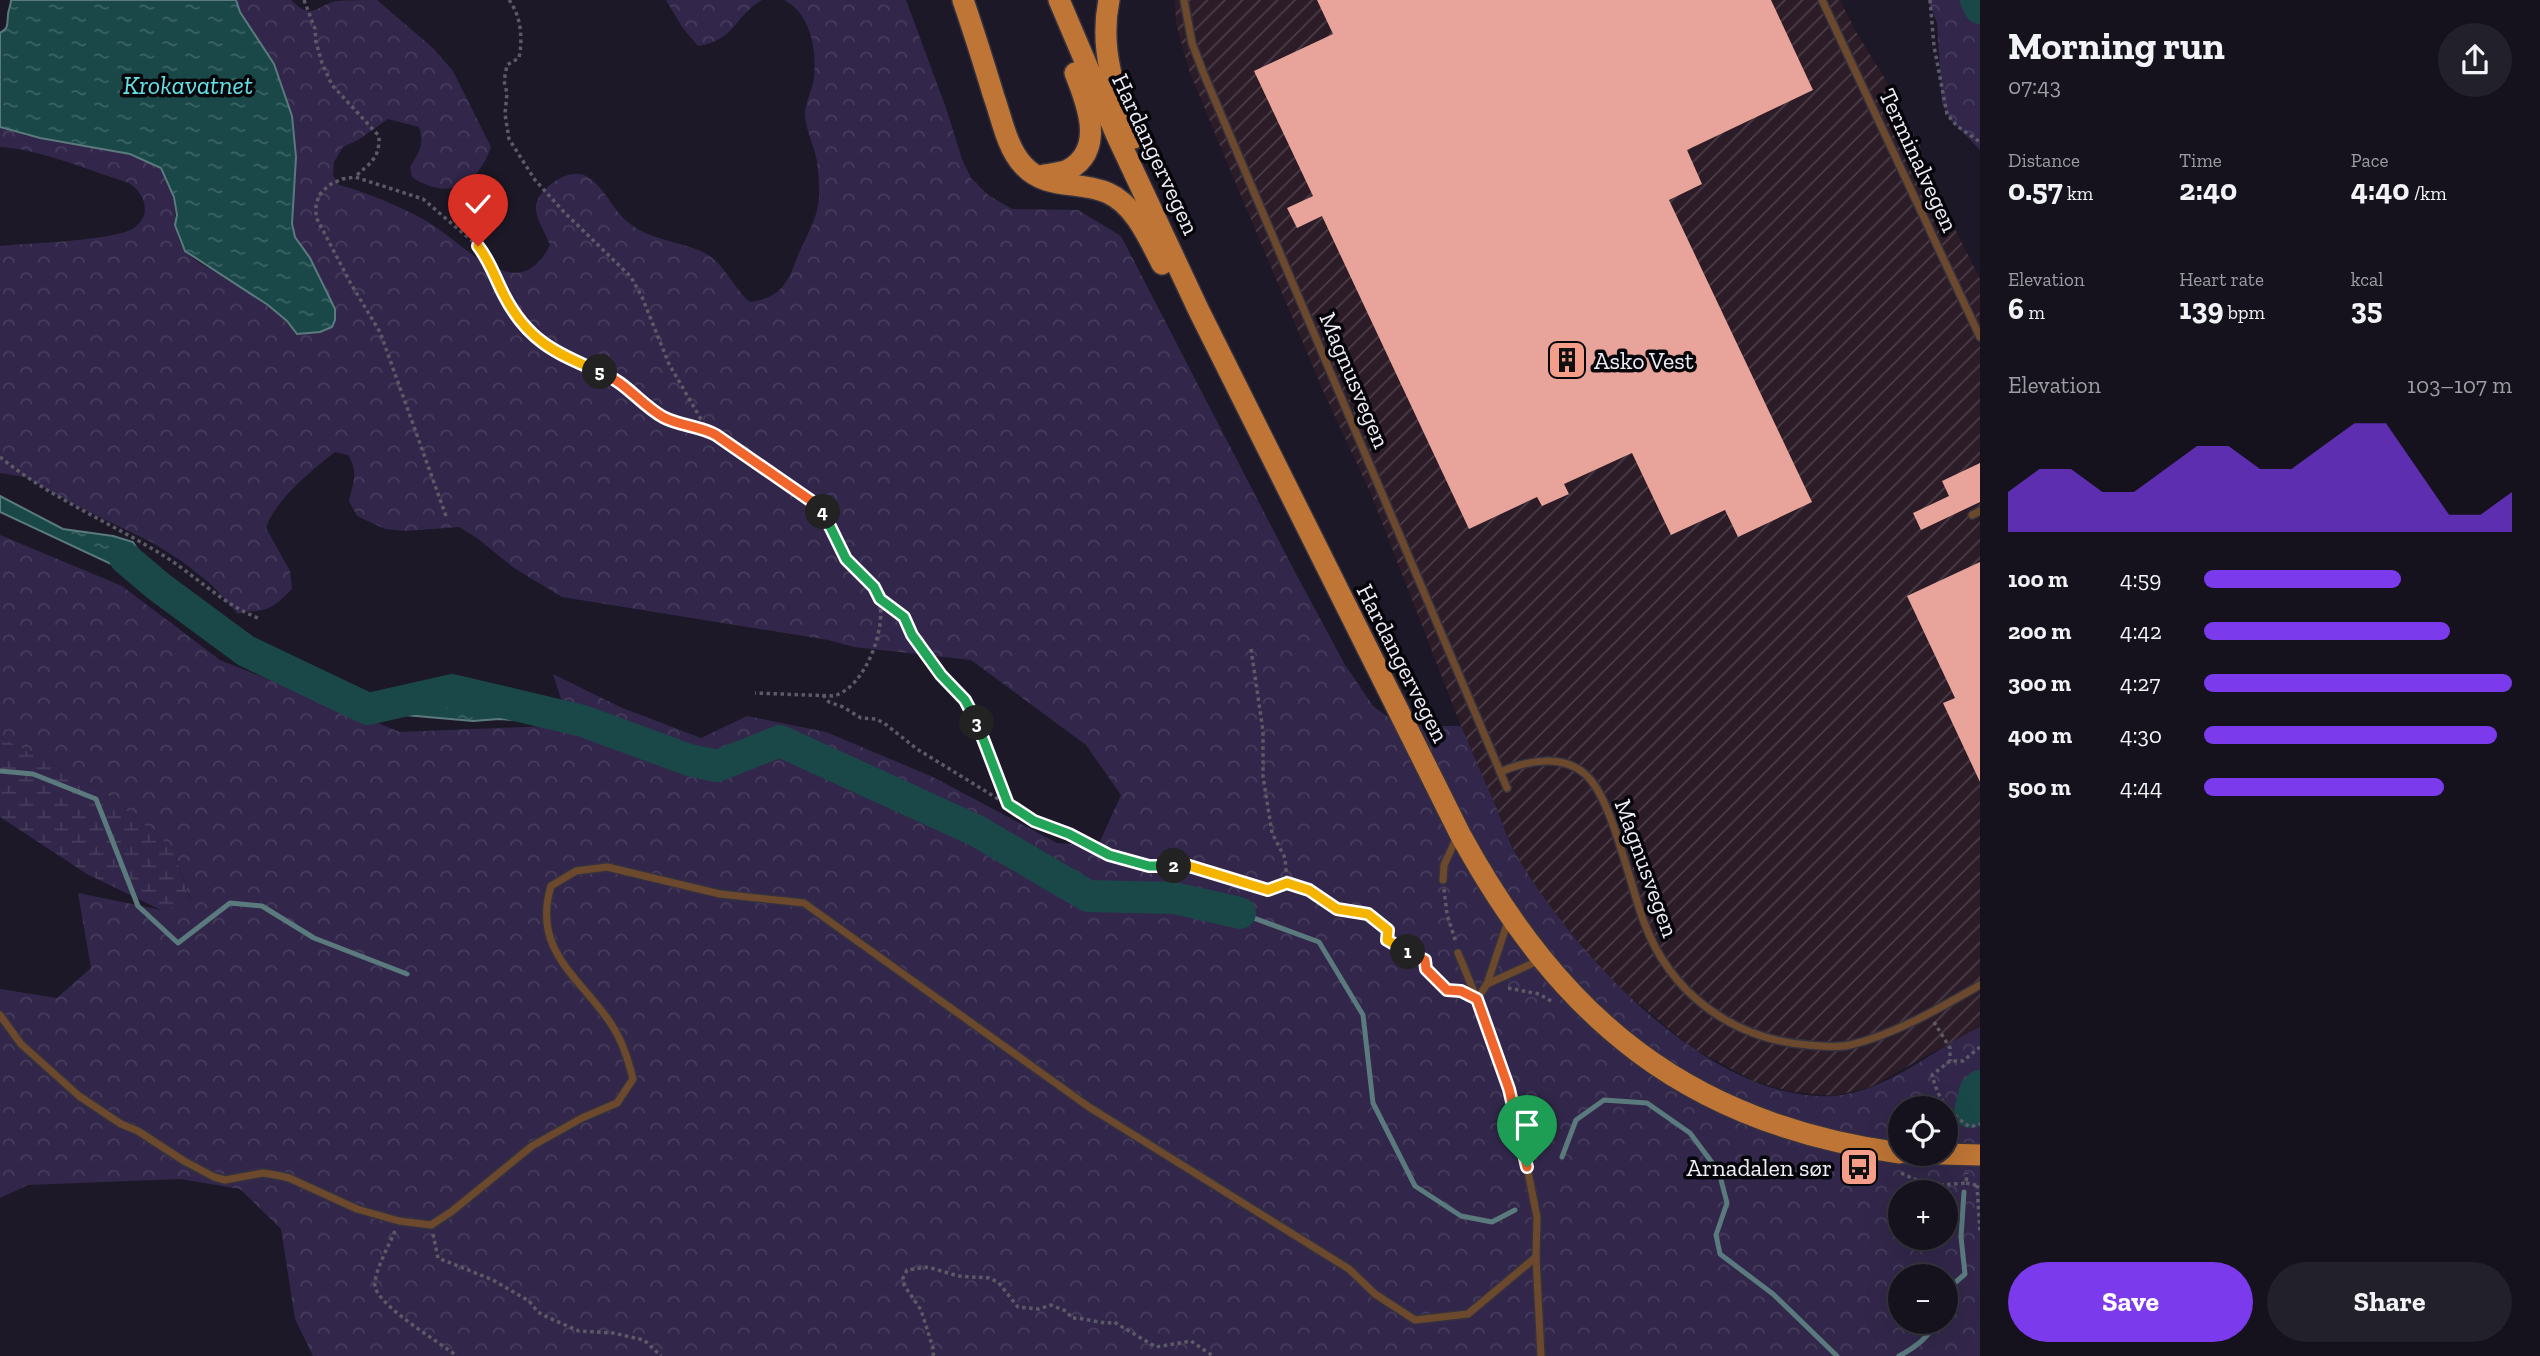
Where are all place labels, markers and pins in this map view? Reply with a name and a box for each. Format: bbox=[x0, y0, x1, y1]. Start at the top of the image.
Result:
pin bbox=[448, 174, 508, 246]
building icon: Asko Vest bbox=[1546, 339, 1588, 381]
place label: Asko Vest bbox=[1594, 346, 1694, 375]
pin: 5 bbox=[582, 354, 618, 390]
pin: 4 bbox=[806, 494, 840, 530]
pin: 3 bbox=[960, 706, 995, 740]
pin: 2 bbox=[1156, 848, 1192, 884]
pin: 1 bbox=[1390, 934, 1426, 970]
pin bbox=[1497, 1095, 1557, 1167]
bus stop icon: Arnadalen sør bbox=[1838, 1146, 1880, 1188]
place label: Arnadalen sør bbox=[1686, 1153, 1832, 1182]

